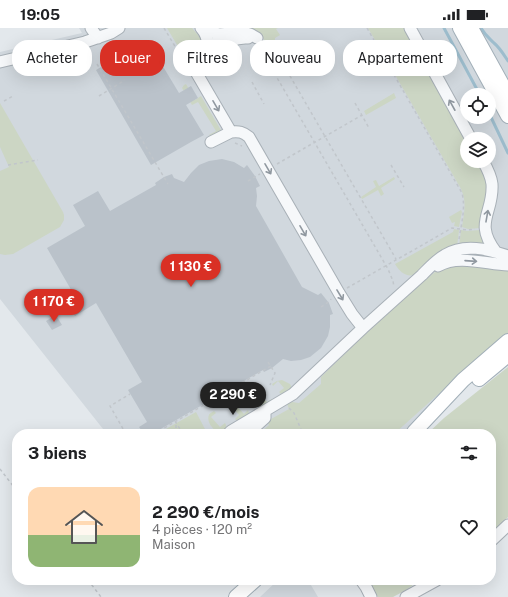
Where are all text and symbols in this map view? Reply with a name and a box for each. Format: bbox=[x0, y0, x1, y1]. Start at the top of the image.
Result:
text: 19:05 bbox=[20, 6, 60, 23]
chip: Acheter bbox=[12, 40, 92, 76]
chip: Louer bbox=[100, 40, 165, 76]
chip: Filtres bbox=[173, 40, 242, 76]
chip: Nouveau bbox=[250, 40, 335, 76]
chip: Appartement bbox=[343, 40, 457, 76]
map controls bbox=[460, 88, 496, 168]
button: locate bbox=[460, 88, 496, 124]
one-way arrow bbox=[448, 99, 456, 111]
one-way arrow bbox=[212, 100, 220, 112]
button: layers bbox=[460, 132, 496, 168]
one-way arrow bbox=[264, 163, 272, 175]
one-way arrow bbox=[483, 210, 491, 223]
one-way arrow bbox=[300, 225, 308, 237]
pin: 1 130 € bbox=[154, 254, 228, 288]
one-way arrow bbox=[464, 257, 477, 265]
text: 1 130 € bbox=[170, 259, 212, 274]
pin: 1 170 € bbox=[17, 289, 91, 323]
one-way arrow bbox=[337, 289, 345, 301]
text: 1 170 € bbox=[33, 294, 75, 309]
pin: 2 290 € bbox=[196, 382, 270, 416]
text: 2 290 € bbox=[209, 387, 257, 402]
icon: filters bbox=[458, 442, 480, 464]
text: 3 biens bbox=[28, 443, 87, 463]
text: 2 290 €/mois bbox=[152, 502, 259, 522]
icon: home bbox=[60, 503, 108, 551]
icon: heart bbox=[458, 516, 480, 538]
text: 4 pièces · 120 m² bbox=[152, 522, 252, 537]
text: Maison bbox=[152, 537, 195, 552]

